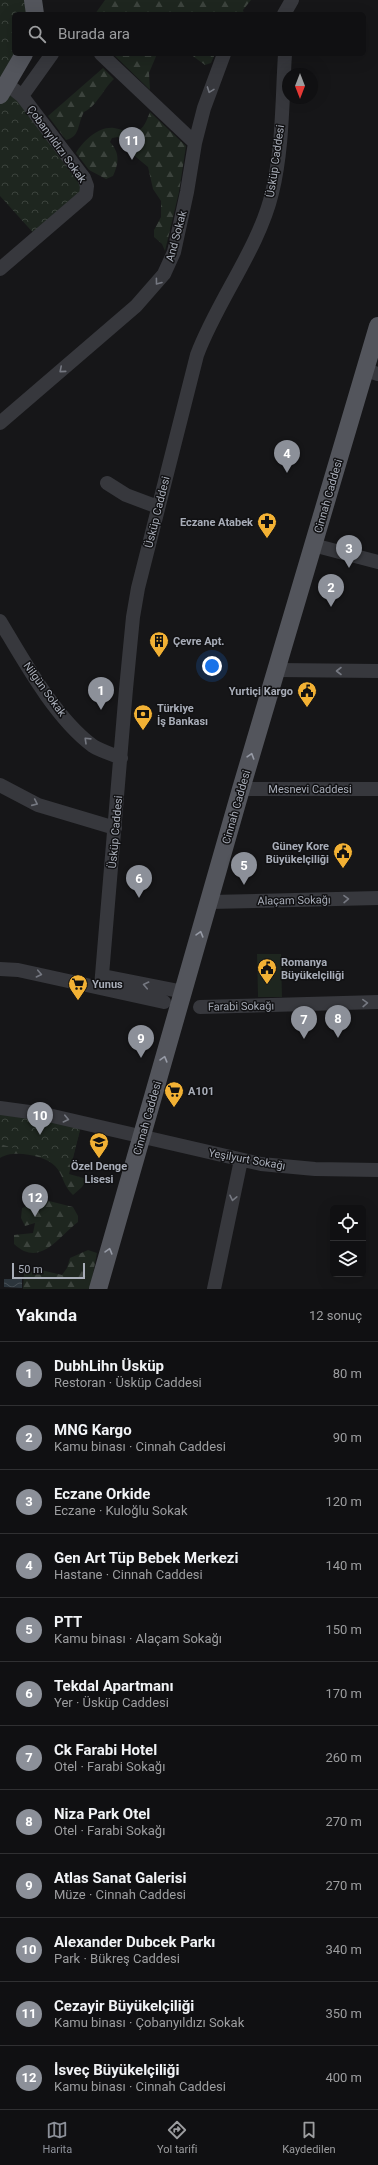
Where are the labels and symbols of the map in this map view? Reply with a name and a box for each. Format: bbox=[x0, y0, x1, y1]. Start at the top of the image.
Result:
north arrow bbox=[282, 68, 318, 104]
one-way arrow bbox=[206, 87, 215, 94]
street label: Çobanyıldızı Sokak bbox=[24, 103, 89, 186]
street label: Üsküp Caddesi bbox=[264, 124, 287, 198]
pin: 11 bbox=[119, 127, 145, 160]
street label: And Sokak bbox=[163, 209, 190, 263]
one-way arrow bbox=[155, 277, 162, 284]
one-way arrow bbox=[60, 365, 67, 372]
pin: 4 bbox=[274, 440, 300, 473]
street label: Cinnah Caddesi bbox=[312, 458, 345, 535]
street label: Üsküp Caddesi bbox=[142, 475, 173, 549]
pharmacy icon: Eczane Atabek bbox=[256, 511, 278, 539]
place label: Eczane Atabek bbox=[180, 516, 253, 529]
pin: 3 bbox=[336, 535, 362, 568]
pin: 2 bbox=[318, 574, 344, 607]
building icon: Çevre Apt. bbox=[148, 630, 170, 658]
place label: Çevre Apt. bbox=[173, 635, 225, 648]
your location bbox=[202, 656, 222, 676]
street label: Nilgün Sokak bbox=[20, 660, 69, 719]
one-way arrow bbox=[336, 667, 342, 675]
pin: 1 bbox=[88, 677, 114, 710]
public building icon: Yurtiçi Kargo bbox=[296, 680, 318, 708]
place label: Yurtiçi Kargo bbox=[229, 685, 293, 698]
place label: Türkiye İş Bankası bbox=[157, 702, 208, 728]
bank icon: Türkiye İş Bankası bbox=[132, 703, 154, 731]
one-way arrow bbox=[84, 737, 92, 745]
one-way arrow bbox=[246, 752, 255, 759]
street label: Cinnah Caddesi bbox=[220, 769, 253, 846]
street label: Mesnevi Caddesi bbox=[268, 783, 352, 796]
street label: Üsküp Caddesi bbox=[106, 795, 125, 869]
one-way arrow bbox=[30, 798, 38, 806]
place label: Güney Kore Büyükelçiliği bbox=[266, 840, 329, 866]
public building icon: Güney Kore Büyükelçiliği bbox=[332, 841, 354, 869]
pin: 5 bbox=[231, 852, 257, 885]
pin: 6 bbox=[126, 865, 152, 898]
street label: Alaçam Sokağı bbox=[257, 893, 331, 908]
one-way arrow bbox=[343, 895, 349, 903]
one-way arrow bbox=[195, 931, 204, 938]
place label: Romanya Büyükelçiliği bbox=[281, 956, 344, 982]
public building icon: Romanya Büyükelçiliği bbox=[256, 957, 278, 985]
one-way arrow bbox=[35, 970, 42, 978]
supermarket icon: Yunus bbox=[67, 973, 89, 1001]
place label: Yunus bbox=[92, 978, 123, 991]
one-way arrow bbox=[142, 981, 149, 989]
one-way arrow bbox=[362, 998, 368, 1007]
street label: Farabi Sokağı bbox=[208, 999, 274, 1014]
pin: 8 bbox=[325, 1005, 351, 1038]
pin: 7 bbox=[291, 1006, 317, 1039]
pin: 9 bbox=[128, 1025, 154, 1058]
one-way arrow bbox=[159, 1056, 168, 1063]
street label: Cinnah Caddesi bbox=[131, 1080, 164, 1157]
supermarket icon: A101 bbox=[163, 1080, 185, 1108]
place label: A101 bbox=[188, 1085, 214, 1098]
pin: 10 bbox=[27, 1102, 53, 1135]
one-way arrow bbox=[62, 1114, 69, 1123]
school or university icon: Özel Denge Lisesi bbox=[88, 1131, 110, 1159]
street label: Yeşilyurt Sokağı bbox=[207, 1146, 286, 1173]
place label: Özel Denge Lisesi bbox=[71, 1159, 127, 1186]
pin: 12 bbox=[22, 1184, 48, 1217]
one-way arrow bbox=[230, 1195, 238, 1201]
one-way arrow bbox=[104, 1248, 113, 1255]
scale bar bbox=[12, 1261, 85, 1280]

